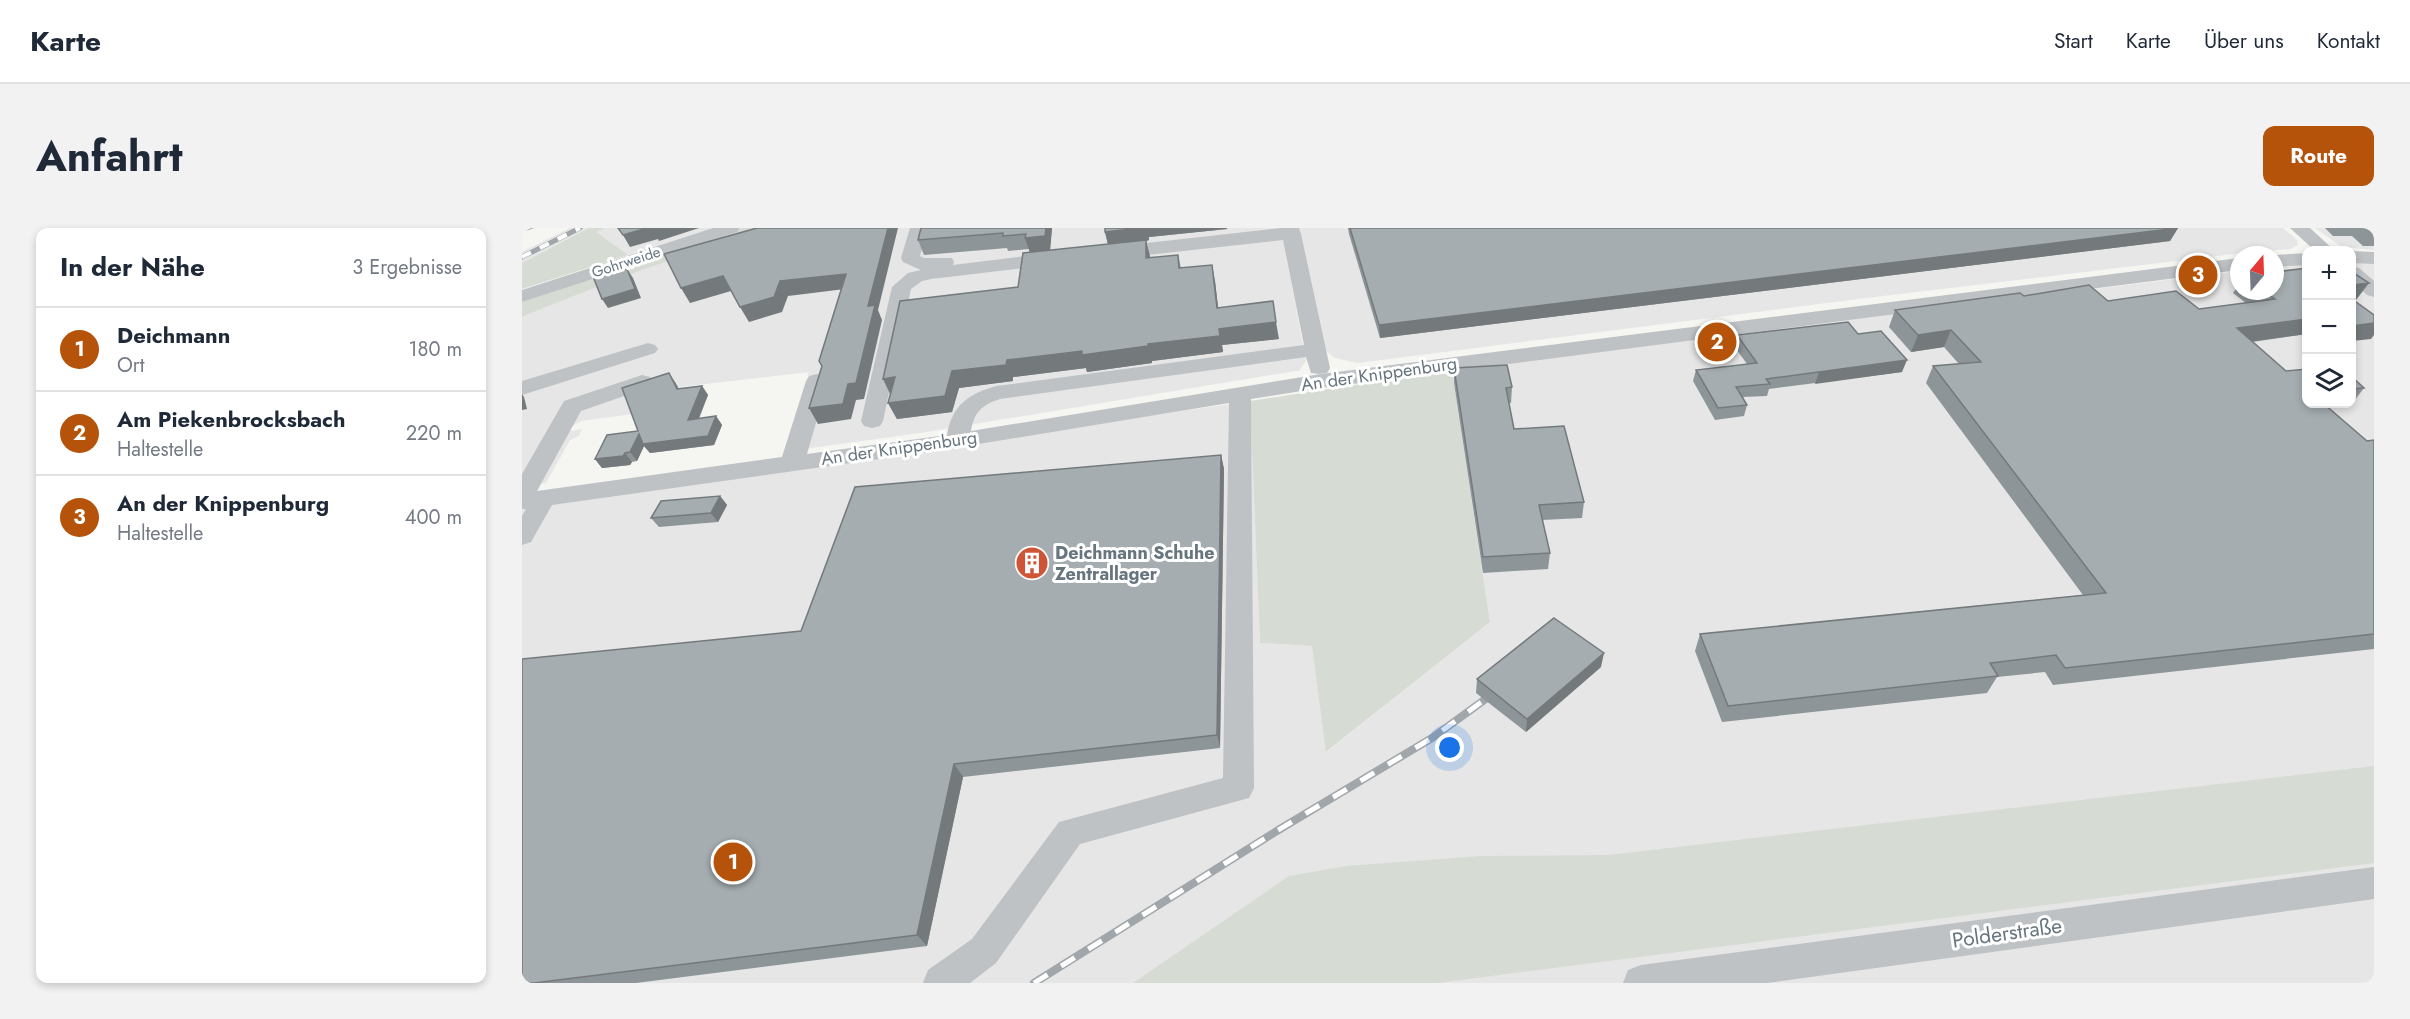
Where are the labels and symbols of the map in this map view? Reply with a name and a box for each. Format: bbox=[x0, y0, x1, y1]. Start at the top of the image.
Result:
street label: Gohrweide bbox=[589, 240, 663, 283]
north arrow bbox=[2230, 246, 2284, 300]
pin: 3 bbox=[2178, 252, 2218, 298]
pin: 2 bbox=[1698, 320, 1736, 364]
street label: An der Knippenburg bbox=[1299, 350, 1459, 398]
street label: An der Knippenburg bbox=[819, 424, 979, 472]
place label: Deichmann Schuhe Zentrallager bbox=[1055, 540, 1214, 587]
building icon: Deichmann Schuhe Zentrallager bbox=[1014, 545, 1050, 581]
your location bbox=[1435, 733, 1464, 762]
pin: 1 bbox=[714, 840, 752, 884]
street label: Polderstraße bbox=[1950, 910, 2064, 956]

